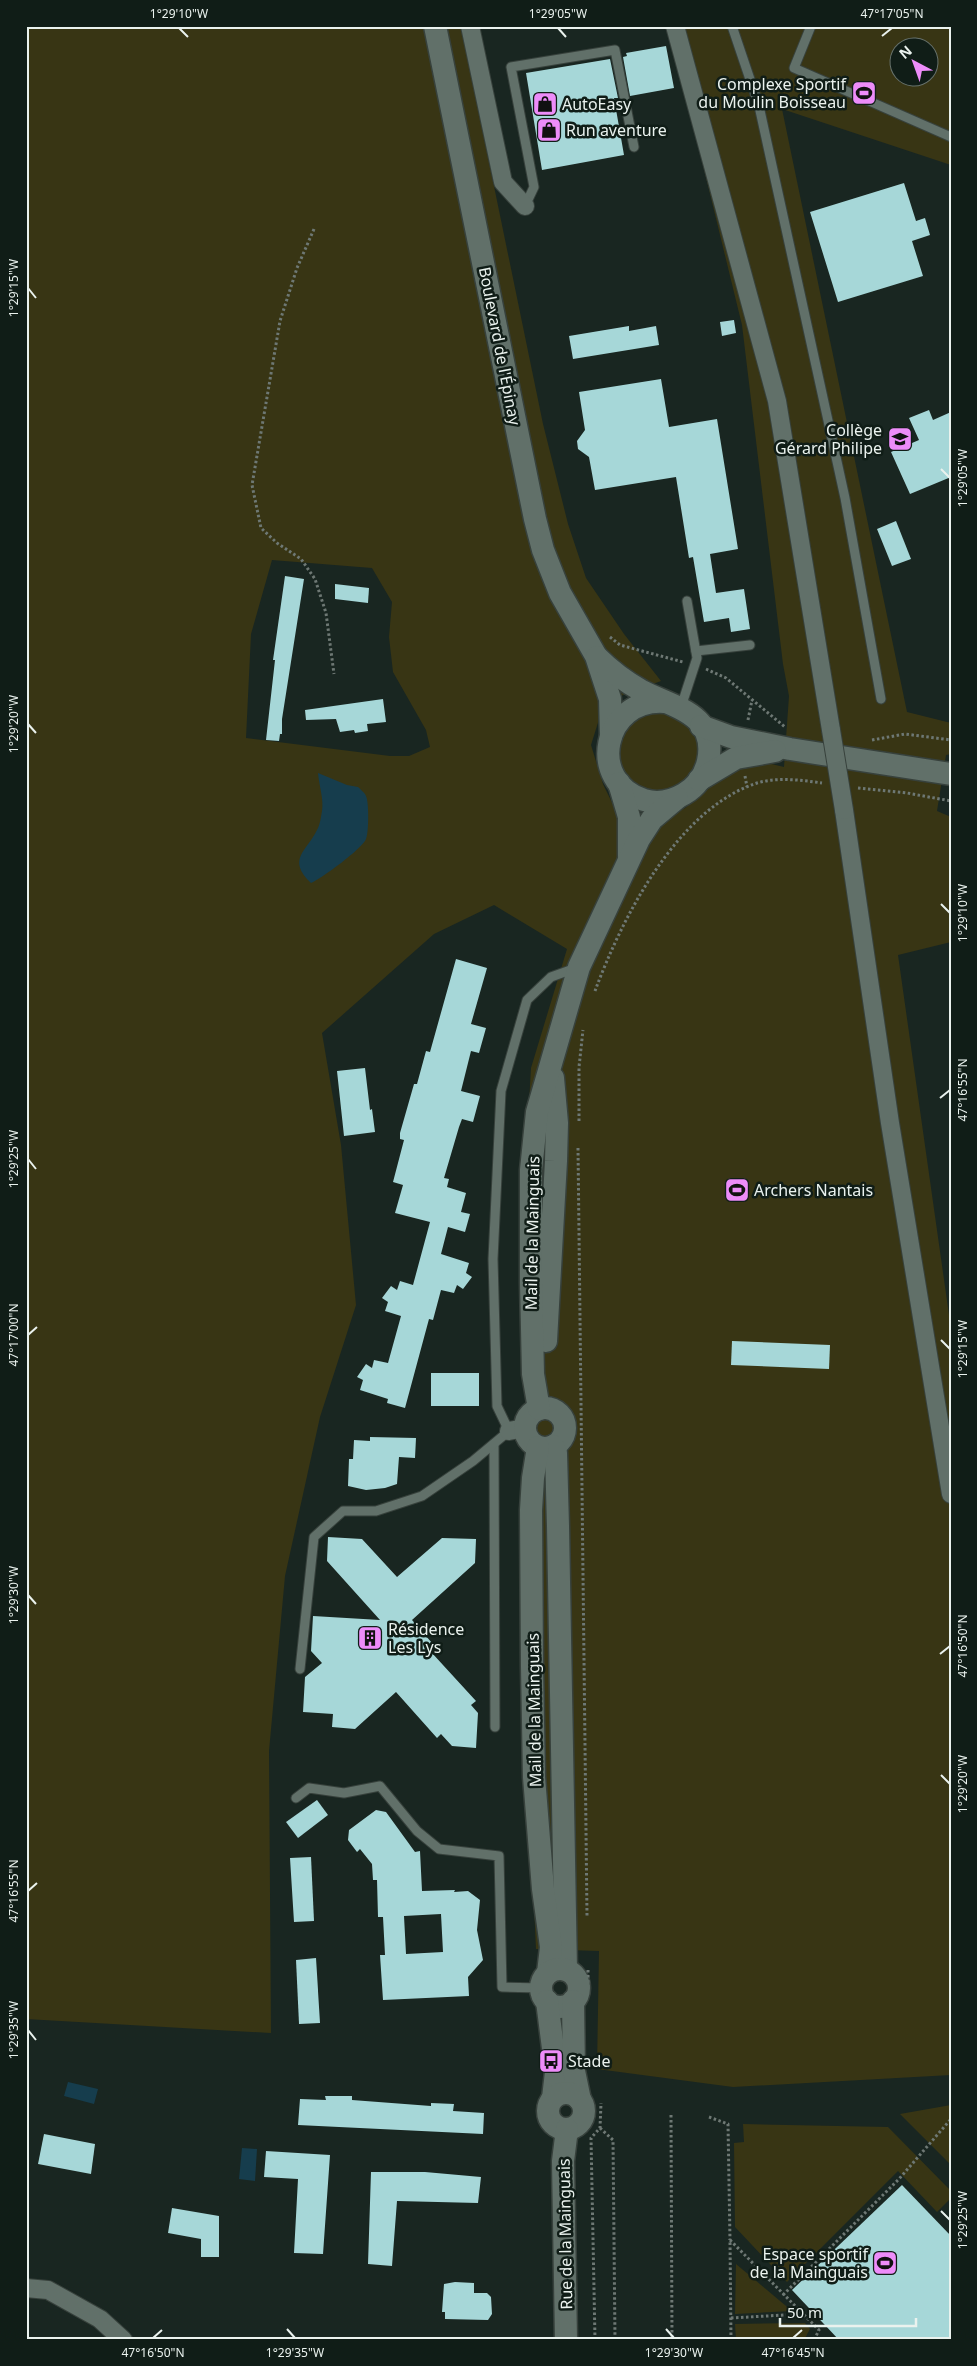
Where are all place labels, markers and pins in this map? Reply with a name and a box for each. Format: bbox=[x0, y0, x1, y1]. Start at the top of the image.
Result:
place label: Complexe Sportif du Moulin Boisseau bbox=[698, 73, 847, 113]
sports icon: Complexe Sportif du Moulin Boisseau bbox=[851, 80, 877, 106]
shop icon: AutoEasy bbox=[532, 91, 558, 117]
place label: AutoEasy bbox=[562, 93, 632, 115]
shop icon: Run aventure bbox=[536, 117, 562, 143]
place label: Run aventure bbox=[566, 119, 667, 141]
place label: Collège Gérard Philipe bbox=[775, 419, 882, 459]
school or university icon: Collège Gérard Philipe bbox=[887, 426, 913, 452]
sports icon: Archers Nantais bbox=[724, 1177, 750, 1203]
place label: Archers Nantais bbox=[754, 1179, 873, 1201]
place label: Résidence Les Lys bbox=[388, 1618, 464, 1658]
building icon: Résidence Les Lys bbox=[357, 1625, 383, 1651]
bus stop icon: Stade bbox=[538, 2048, 564, 2074]
place label: Stade bbox=[568, 2050, 610, 2072]
place label: Espace sportif de la Mainguais bbox=[750, 2243, 869, 2283]
sports icon: Espace sportif de la Mainguais bbox=[872, 2250, 898, 2276]

